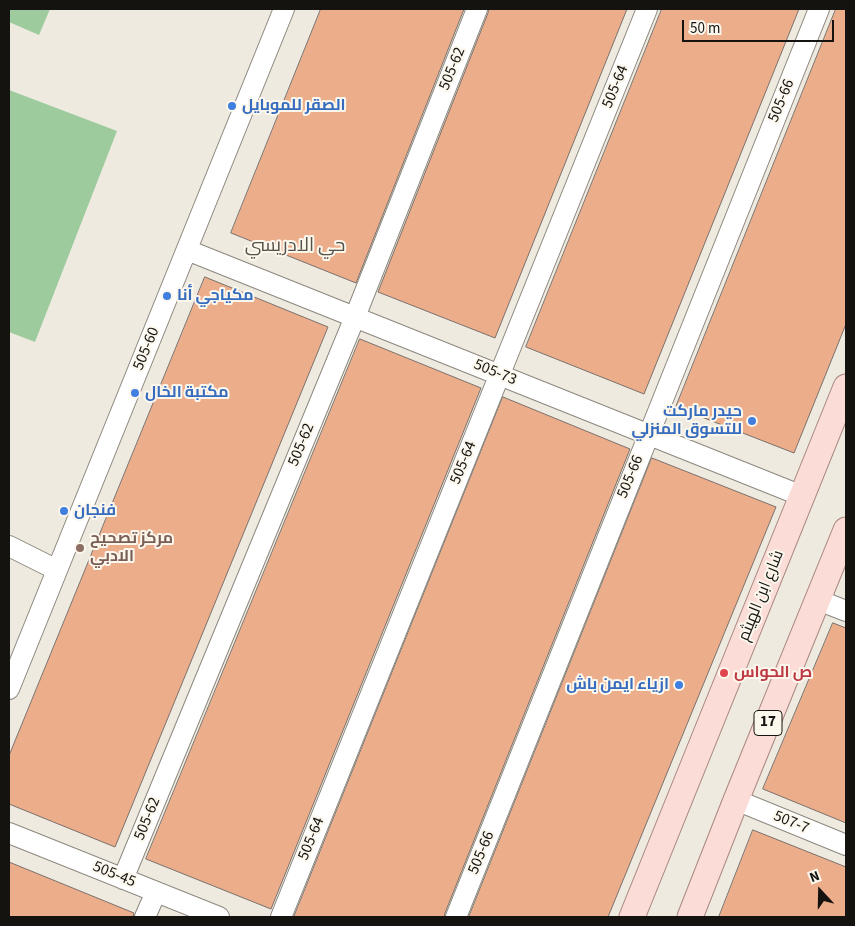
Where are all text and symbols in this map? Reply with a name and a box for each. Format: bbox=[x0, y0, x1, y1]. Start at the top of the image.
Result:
scale bar bbox=[685, 10, 838, 42]
text: 50 m bbox=[690, 18, 720, 39]
street label: 505-62 bbox=[436, 45, 470, 93]
street label: 505-64 bbox=[599, 63, 633, 111]
street label: 505-66 bbox=[765, 77, 799, 125]
place label: الصقر للموبايل bbox=[242, 96, 346, 116]
marker: الصقر للموبايل bbox=[226, 100, 238, 112]
district label: حي الادريسي bbox=[245, 236, 345, 258]
place label: مكياجي أنا bbox=[177, 286, 254, 306]
marker: مكياجي أنا bbox=[161, 290, 173, 302]
street label: 505-60 bbox=[130, 325, 164, 373]
street label: 505-73 bbox=[471, 356, 519, 390]
place label: مكتبة الخال bbox=[145, 383, 229, 403]
marker: مكتبة الخال bbox=[129, 387, 141, 399]
place label: حيدر ماركت للتسوق المنزلي bbox=[632, 402, 742, 440]
marker: حيدر ماركت للتسوق المنزلي bbox=[746, 415, 758, 427]
street label: 505-62 bbox=[285, 421, 319, 469]
street label: 505-64 bbox=[447, 439, 481, 487]
street label: 505-66 bbox=[614, 453, 648, 501]
place label: فنجان bbox=[74, 501, 116, 521]
marker: فنجان bbox=[58, 505, 70, 517]
place label: مركز تصحيح الادبي bbox=[90, 529, 173, 567]
marker: مركز تصحيح الادبي bbox=[74, 542, 86, 554]
street label: شارع ابن الهيثم bbox=[735, 548, 789, 644]
place label: ص الحواس bbox=[734, 663, 812, 683]
marker: ص الحواس bbox=[718, 667, 730, 679]
place label: ازياء ايمن باش bbox=[566, 675, 669, 695]
marker: ازياء ايمن باش bbox=[673, 679, 685, 691]
road number: 17 bbox=[754, 710, 782, 736]
street label: 505-62 bbox=[131, 795, 165, 843]
street label: 507-7 bbox=[770, 807, 812, 839]
street label: 505-64 bbox=[295, 815, 329, 863]
street label: 505-66 bbox=[465, 829, 499, 877]
street label: 505-45 bbox=[90, 858, 138, 892]
north arrow bbox=[795, 866, 845, 916]
text: N bbox=[807, 866, 823, 888]

